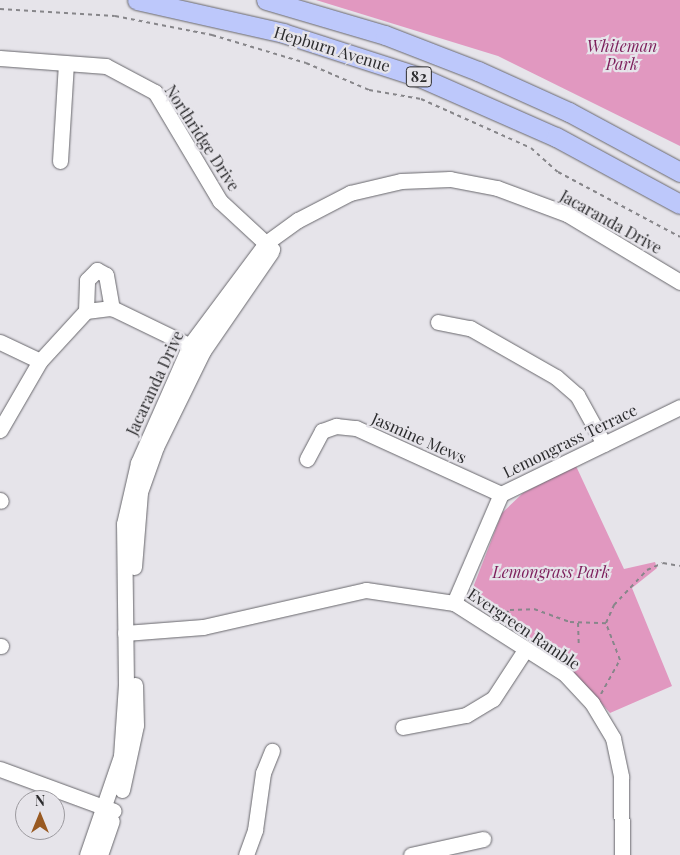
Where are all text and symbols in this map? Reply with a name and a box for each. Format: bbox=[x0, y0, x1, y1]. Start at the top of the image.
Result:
street label: Hepburn Avenue bbox=[271, 22, 393, 76]
park label: Whiteman Park bbox=[587, 36, 657, 74]
road number: 82 bbox=[405, 64, 433, 90]
street label: Northridge Drive bbox=[161, 81, 243, 195]
street label: Jacaranda Drive bbox=[557, 186, 665, 258]
street label: Jacaranda Drive bbox=[122, 327, 188, 439]
street label: Lemongrass Terrace bbox=[500, 400, 640, 482]
street label: Jasmine Mews bbox=[369, 409, 469, 467]
park label: Lemongrass Park bbox=[492, 562, 610, 582]
street label: Evergreen Ramble bbox=[464, 584, 584, 674]
north arrow bbox=[15, 790, 65, 840]
text: N bbox=[35, 791, 45, 810]

